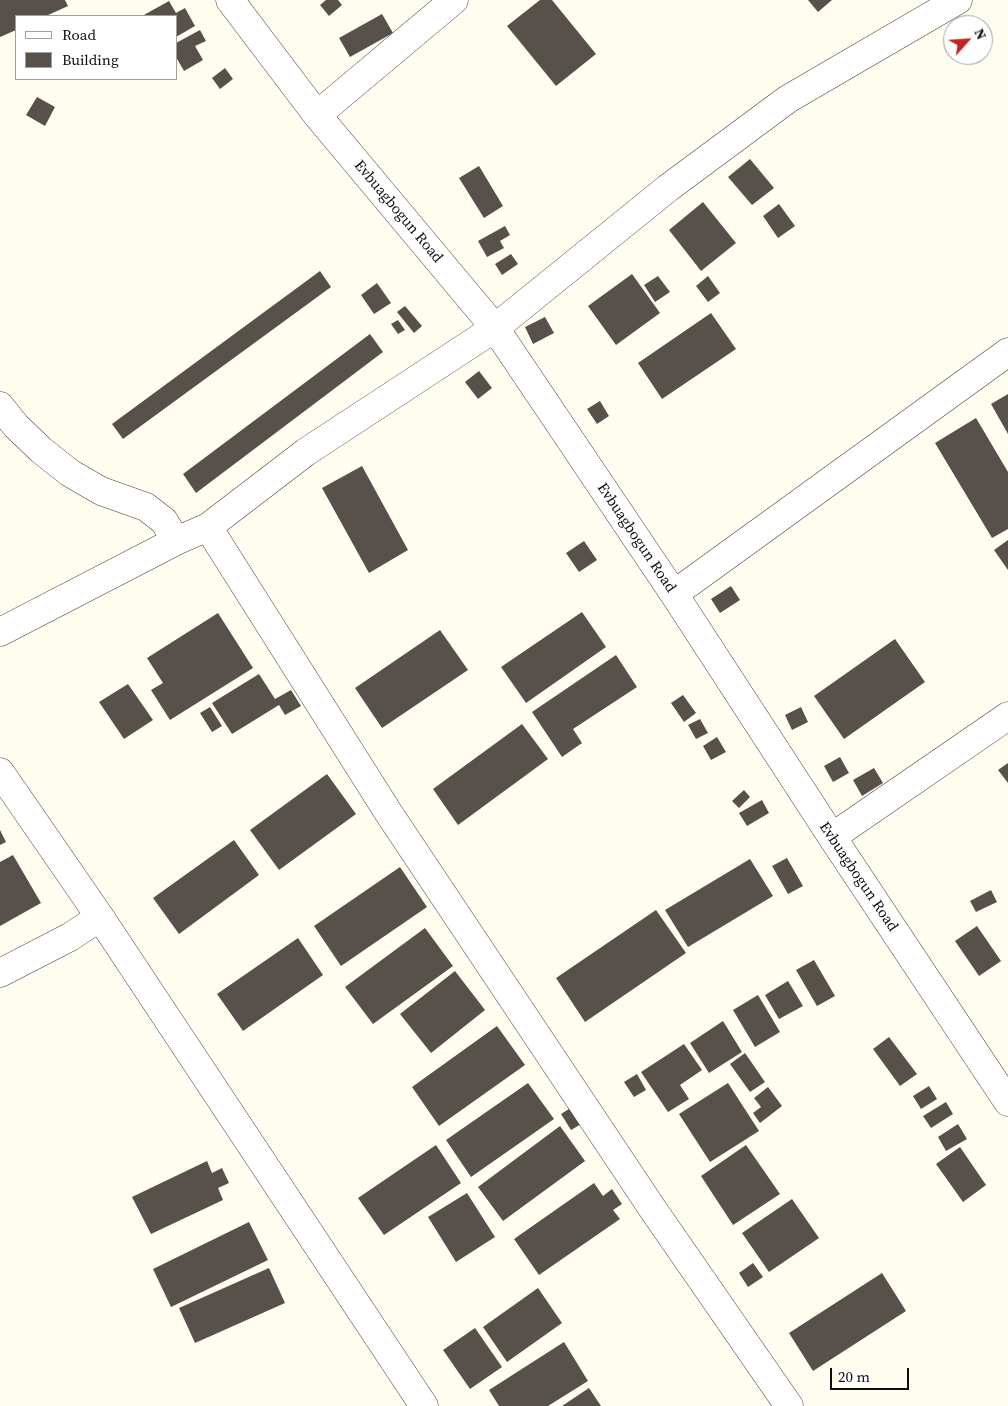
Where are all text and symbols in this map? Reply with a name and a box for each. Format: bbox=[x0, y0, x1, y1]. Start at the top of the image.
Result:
legend bbox=[15, 15, 178, 80]
north arrow bbox=[943, 15, 993, 65]
text: Road bbox=[62, 24, 96, 45]
text: N bbox=[969, 25, 992, 43]
text: Building bbox=[62, 49, 119, 70]
street label: Evbuagbogun Road bbox=[350, 157, 446, 267]
street label: Evbuagbogun Road bbox=[593, 480, 679, 596]
street label: Evbuagbogun Road bbox=[815, 819, 901, 935]
scale bar bbox=[833, 1358, 912, 1390]
text: 20 m bbox=[838, 1366, 870, 1387]

